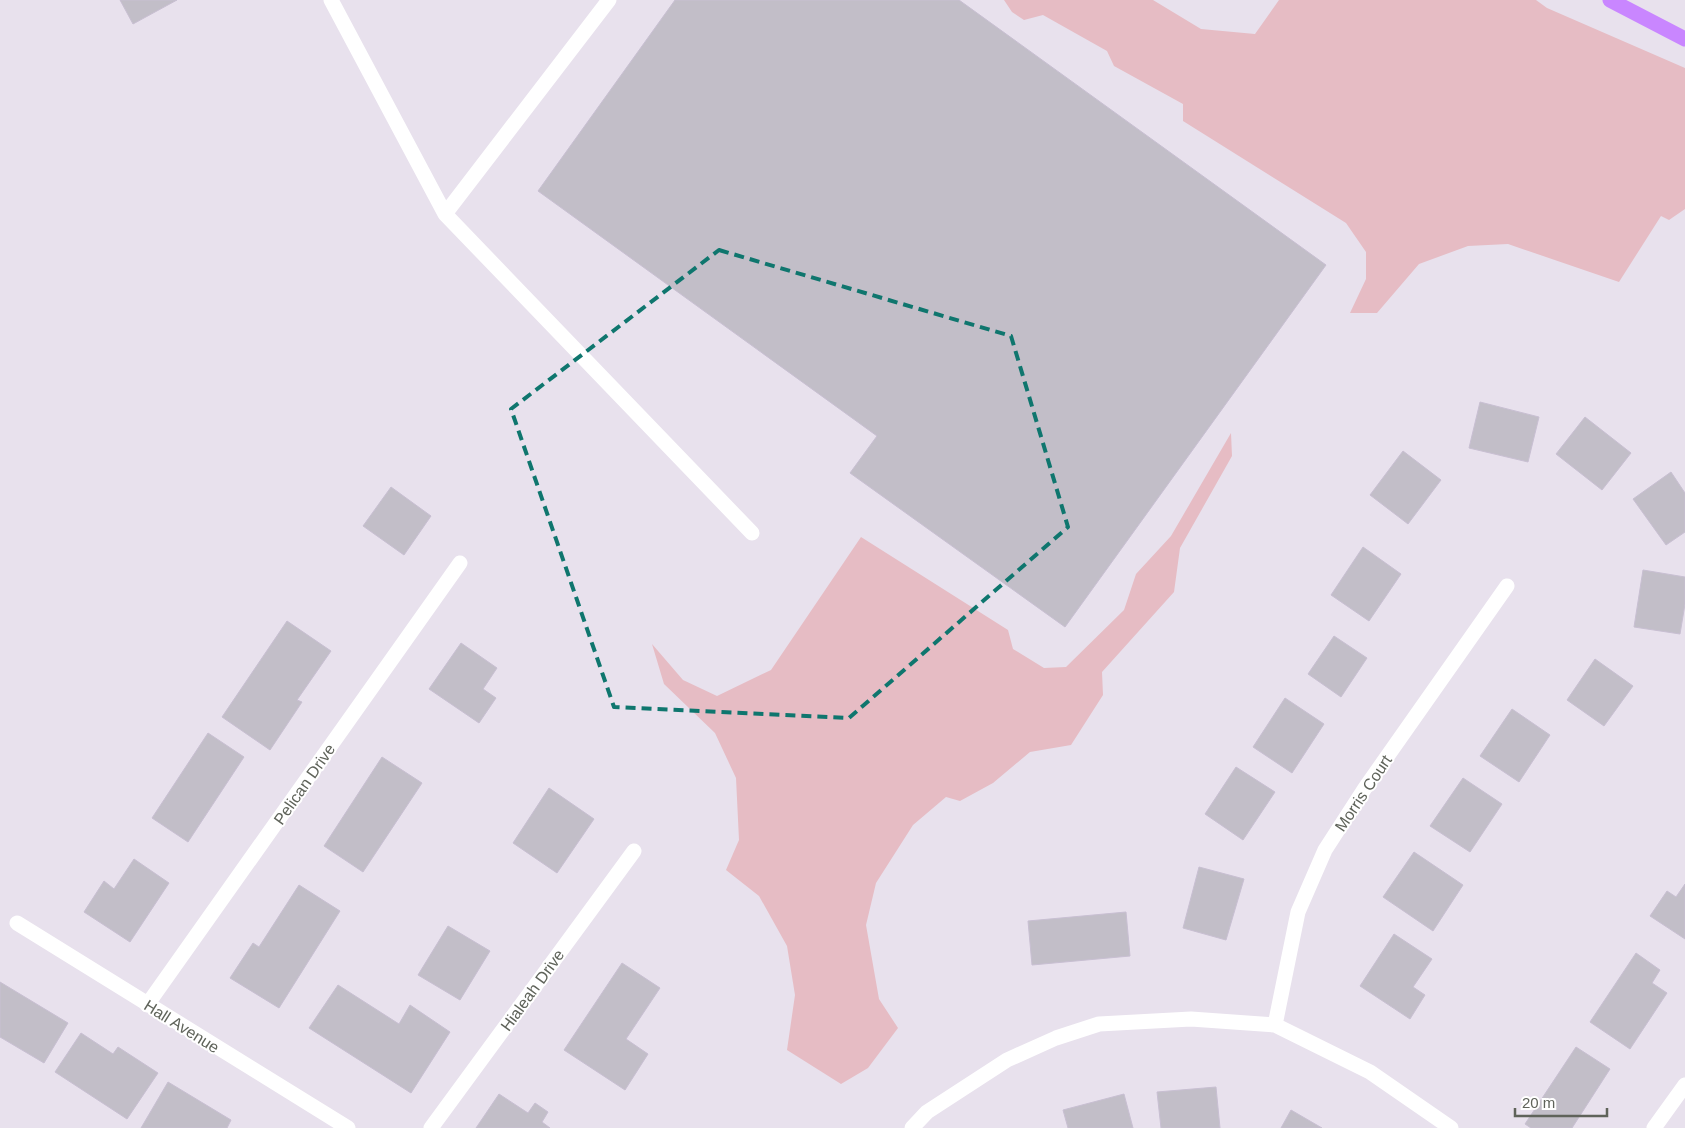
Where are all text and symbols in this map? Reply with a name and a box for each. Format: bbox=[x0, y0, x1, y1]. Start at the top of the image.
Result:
street label: Pelican Drive bbox=[270, 741, 338, 828]
street label: Morris Court bbox=[1332, 752, 1395, 835]
street label: Hialeah Drive bbox=[497, 946, 568, 1034]
street label: Hall Avenue bbox=[141, 997, 222, 1056]
scale bar bbox=[1515, 1086, 1608, 1118]
text: 20 m bbox=[1522, 1094, 1555, 1111]

